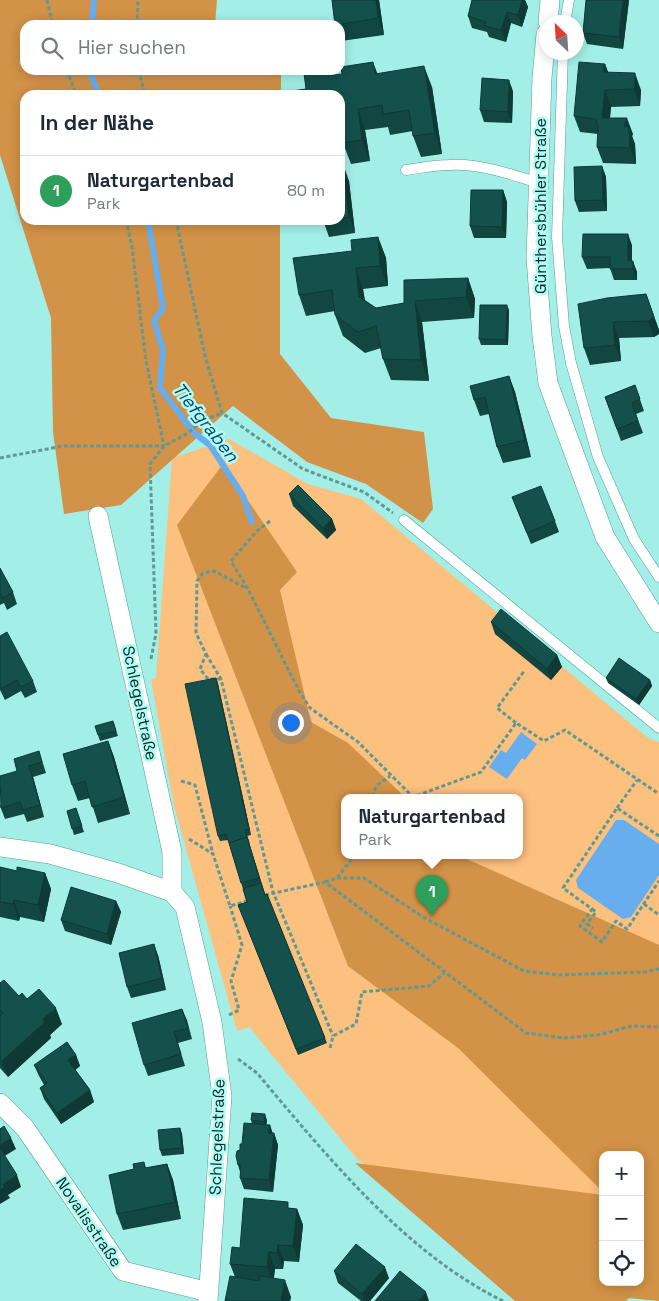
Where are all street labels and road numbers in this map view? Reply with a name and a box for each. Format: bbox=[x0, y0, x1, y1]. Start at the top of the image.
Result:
street label: Günthersbühler Straße bbox=[530, 118, 551, 294]
street label: Schlegelstraße bbox=[118, 644, 162, 762]
street label: Schlegelstraße bbox=[204, 1078, 230, 1196]
street label: Novalisstraße bbox=[51, 1173, 127, 1271]

